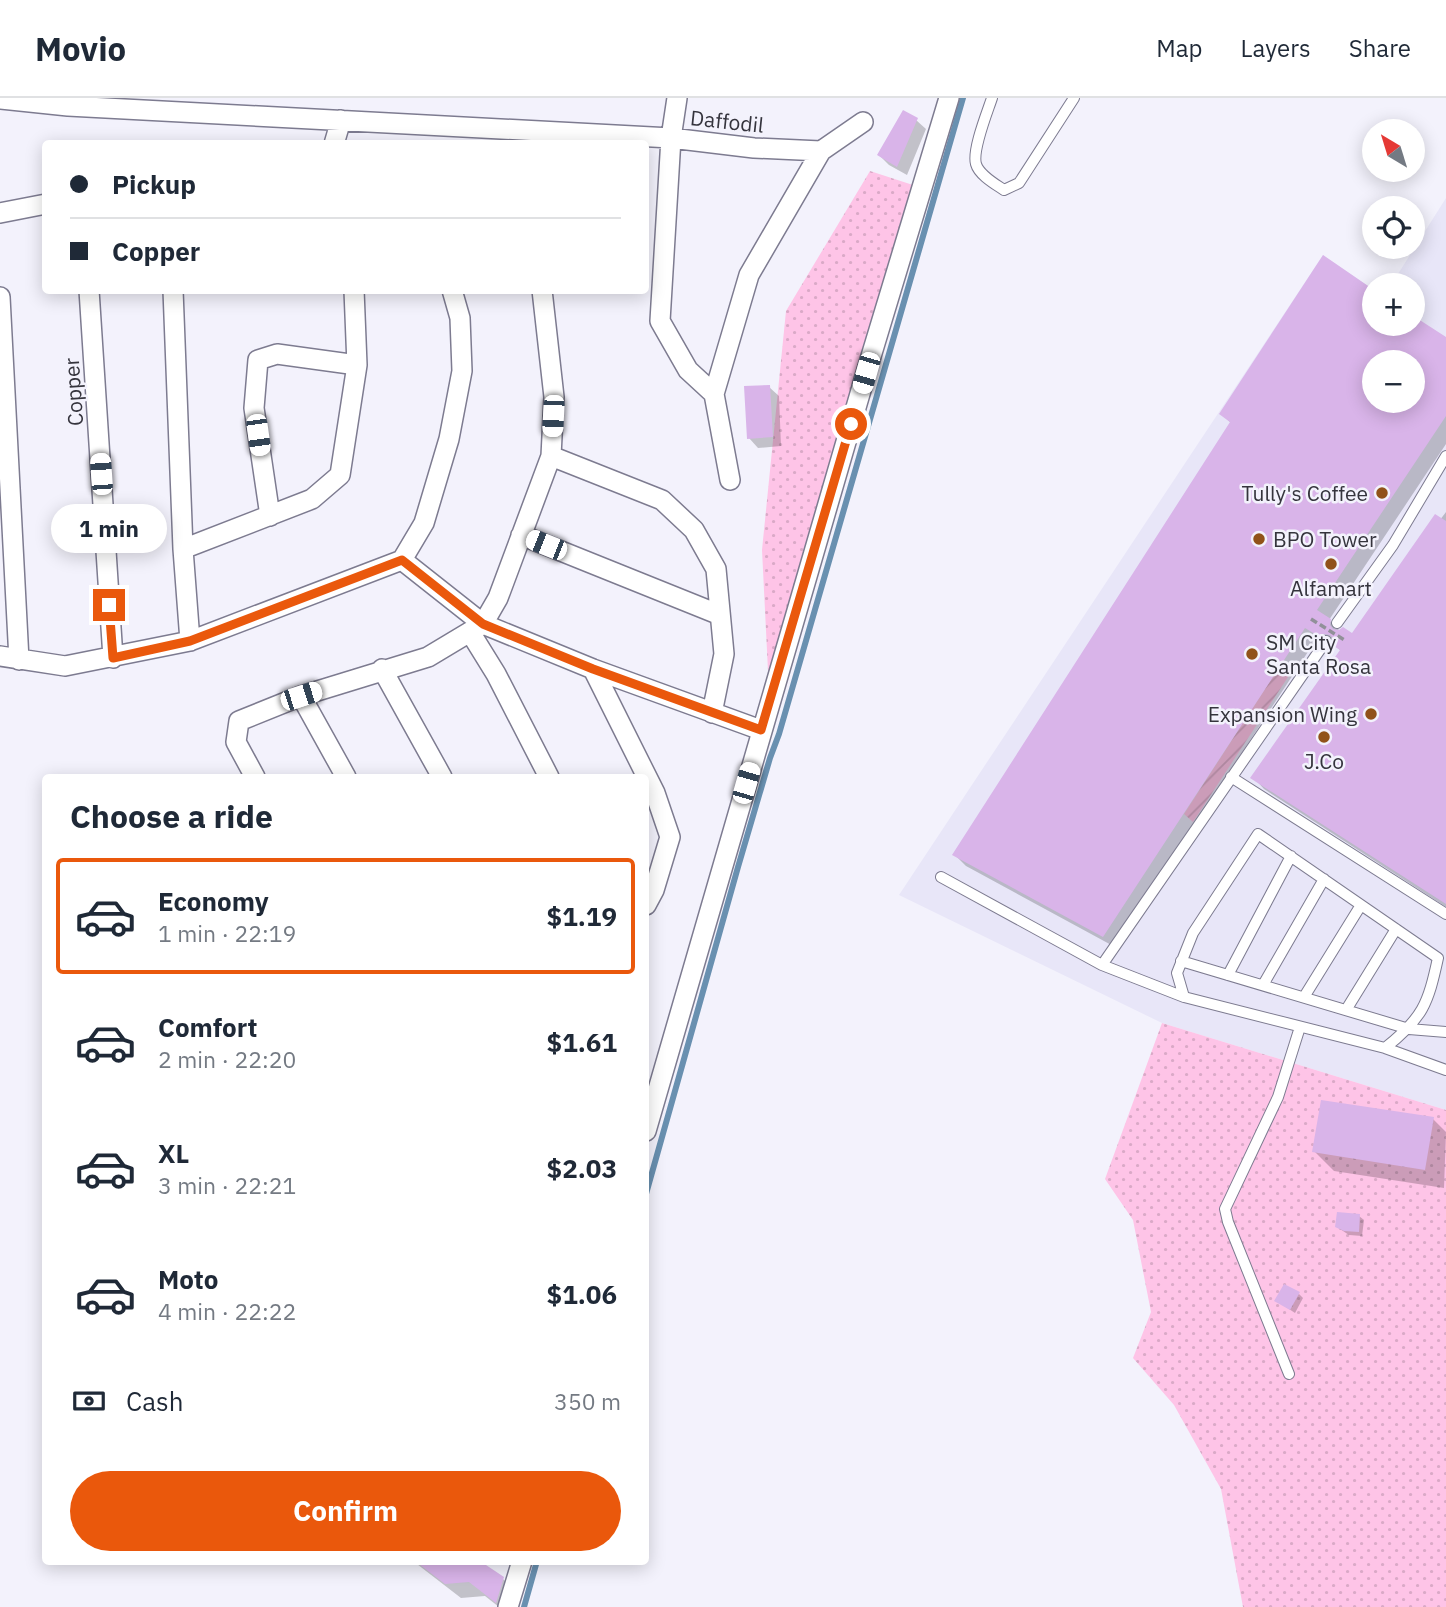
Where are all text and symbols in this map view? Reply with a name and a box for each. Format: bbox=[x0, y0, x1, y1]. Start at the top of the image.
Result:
text: Movio bbox=[35, 27, 126, 70]
text: Map bbox=[1156, 32, 1203, 64]
text: Layers bbox=[1241, 32, 1311, 64]
text: Share bbox=[1349, 32, 1411, 64]
street label: Daffodil bbox=[689, 103, 765, 139]
north arrow bbox=[1362, 119, 1424, 182]
map controls bbox=[1362, 119, 1425, 413]
text: Pickup bbox=[112, 167, 196, 201]
button: locate bbox=[1362, 196, 1425, 259]
text: Copper bbox=[112, 234, 200, 268]
button: + bbox=[1362, 273, 1425, 336]
car bbox=[851, 350, 882, 396]
button: − bbox=[1362, 350, 1425, 413]
street label: Copper bbox=[57, 357, 89, 427]
car bbox=[542, 394, 565, 438]
route start bbox=[835, 408, 867, 440]
car bbox=[245, 413, 272, 457]
car bbox=[90, 452, 113, 496]
place label: Tully's Coffee bbox=[1242, 479, 1368, 507]
marker: Tully's Coffee bbox=[1374, 485, 1390, 501]
callout: 1 min bbox=[51, 504, 167, 552]
text: 1 min bbox=[79, 513, 139, 543]
place label: BPO Tower bbox=[1273, 525, 1377, 553]
car bbox=[523, 527, 570, 563]
marker: BPO Tower bbox=[1251, 531, 1267, 547]
marker: Alfamart bbox=[1323, 556, 1339, 572]
place label: Alfamart bbox=[1290, 574, 1372, 602]
route end bbox=[93, 589, 125, 621]
place label: SM City Santa Rosa bbox=[1266, 628, 1371, 680]
marker: SM City Santa Rosa bbox=[1244, 646, 1260, 662]
car bbox=[278, 680, 325, 712]
place label: Expansion Wing bbox=[1208, 700, 1357, 728]
marker: Expansion Wing bbox=[1363, 706, 1379, 722]
marker: J.Co bbox=[1316, 729, 1332, 745]
place label: J.Co bbox=[1304, 747, 1344, 775]
car bbox=[731, 760, 762, 806]
text: Choose a ride bbox=[70, 795, 273, 837]
text: Economy bbox=[158, 884, 269, 918]
icon: car bbox=[74, 885, 137, 948]
text: $1.19 bbox=[547, 899, 617, 933]
text: 1 min · 22:19 bbox=[158, 918, 296, 948]
text: Comfort bbox=[158, 1010, 257, 1044]
icon: car bbox=[74, 1011, 137, 1074]
text: $1.61 bbox=[547, 1025, 617, 1059]
text: 2 min · 22:20 bbox=[158, 1044, 296, 1074]
text: XL bbox=[158, 1136, 189, 1170]
icon: car bbox=[74, 1137, 137, 1200]
text: $2.03 bbox=[547, 1151, 617, 1185]
text: 3 min · 22:21 bbox=[158, 1170, 296, 1200]
text: Moto bbox=[158, 1262, 218, 1296]
icon: car bbox=[74, 1263, 137, 1326]
text: $1.06 bbox=[547, 1277, 617, 1311]
text: 4 min · 22:22 bbox=[158, 1296, 296, 1326]
icon: cash bbox=[70, 1382, 108, 1420]
text: Cash bbox=[126, 1384, 183, 1418]
text: 350 m bbox=[554, 1386, 621, 1416]
button: Confirm bbox=[70, 1471, 621, 1551]

